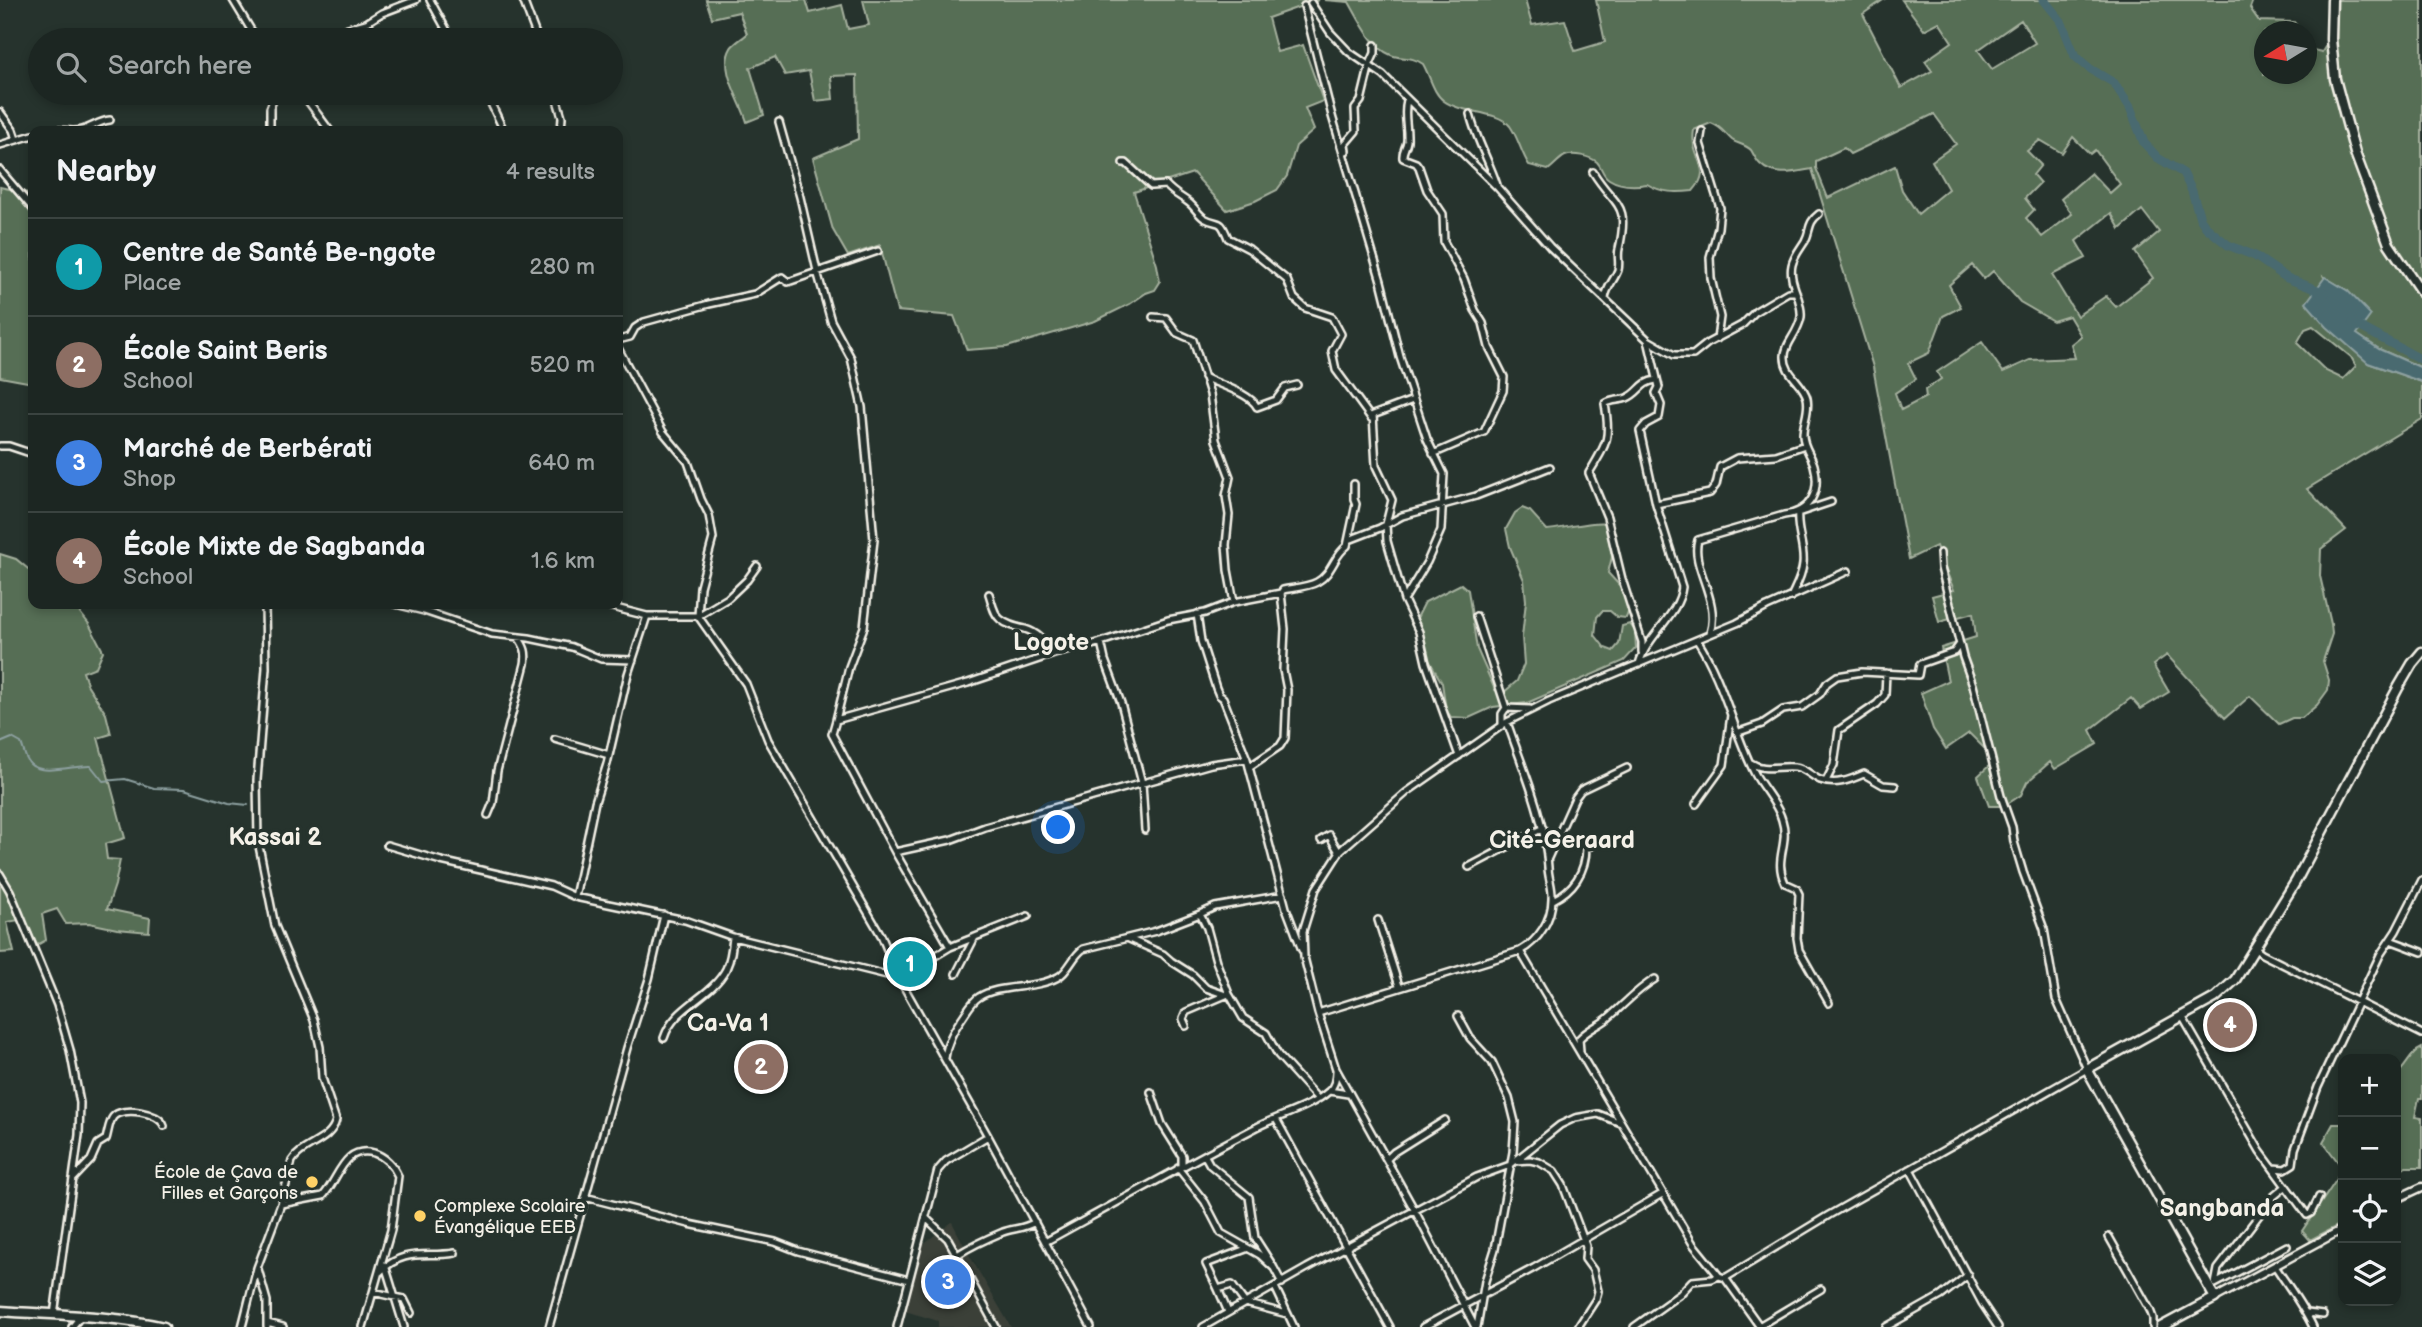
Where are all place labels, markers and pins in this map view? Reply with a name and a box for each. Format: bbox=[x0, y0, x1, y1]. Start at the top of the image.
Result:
pin: 1 bbox=[887, 938, 933, 990]
pin: 4 bbox=[2207, 999, 2253, 1051]
pin: 2 bbox=[738, 1041, 784, 1093]
place label: École de Çava de Filles et Garçons bbox=[154, 1160, 298, 1204]
marker: École de Çava de Filles et Garçons bbox=[304, 1174, 320, 1190]
place label: Complexe Scolaire Évangélique EEB bbox=[434, 1196, 586, 1238]
marker: Complexe Scolaire Évangélique EEB bbox=[412, 1208, 428, 1224]
pin: 3 bbox=[925, 1256, 971, 1308]

